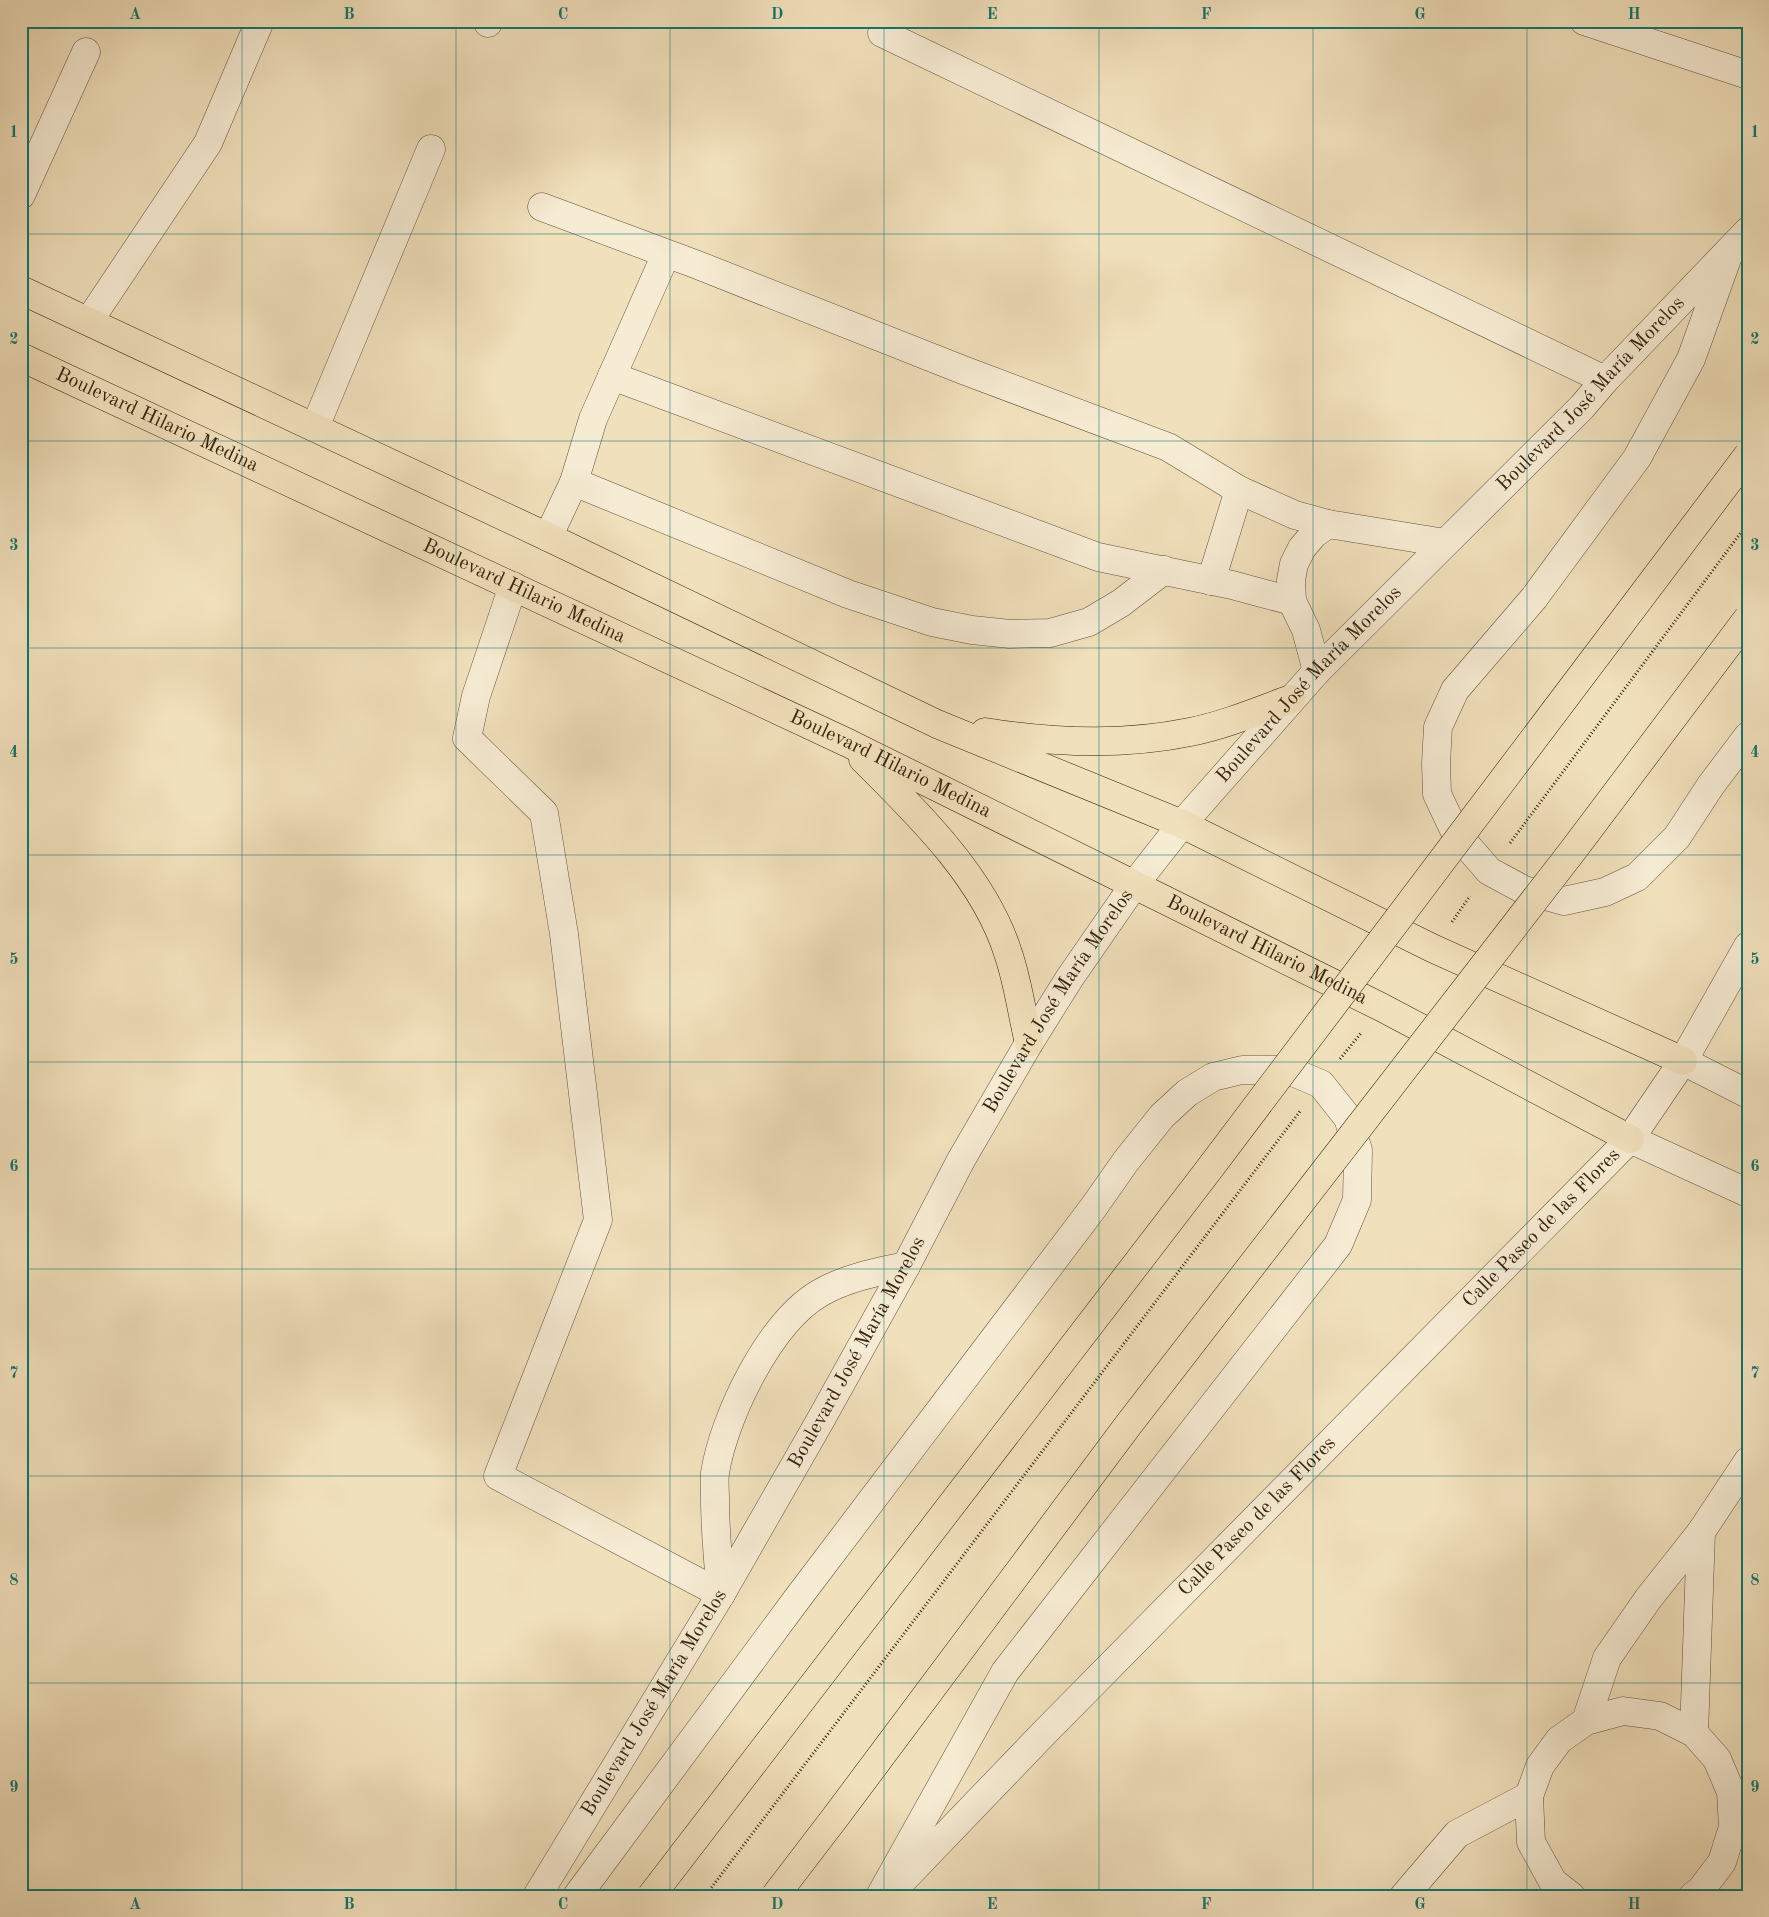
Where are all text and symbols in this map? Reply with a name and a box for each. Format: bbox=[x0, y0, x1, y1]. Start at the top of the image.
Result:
text: A bbox=[129, 7, 141, 23]
text: B bbox=[343, 7, 355, 23]
text: C bbox=[558, 7, 568, 23]
text: D bbox=[771, 7, 783, 23]
text: E bbox=[986, 7, 998, 23]
text: F bbox=[1201, 7, 1212, 23]
text: G bbox=[1414, 7, 1426, 23]
text: H bbox=[1627, 7, 1641, 23]
text: 1 bbox=[9, 125, 19, 141]
text: 1 bbox=[1750, 125, 1760, 141]
street label: Boulevard José María Morelos bbox=[1493, 293, 1689, 495]
text: 2 bbox=[9, 332, 19, 348]
text: 2 bbox=[1750, 332, 1760, 348]
street label: Boulevard Hilario Medina bbox=[52, 365, 262, 476]
street label: Boulevard Hilario Medina bbox=[419, 536, 629, 648]
text: 3 bbox=[9, 538, 19, 554]
text: 3 bbox=[1750, 538, 1760, 554]
street label: Boulevard José María Morelos bbox=[1213, 583, 1406, 787]
street label: Boulevard Hilario Medina bbox=[786, 707, 994, 822]
text: 4 bbox=[9, 745, 19, 761]
text: 4 bbox=[1750, 745, 1760, 761]
street label: Boulevard José María Morelos bbox=[980, 886, 1138, 1117]
street label: Boulevard Hilario Medina bbox=[1163, 892, 1370, 1009]
text: 5 bbox=[9, 952, 19, 968]
text: 5 bbox=[1750, 952, 1760, 968]
street label: Calle Paseo de las Flores bbox=[1459, 1145, 1624, 1312]
text: 6 bbox=[9, 1159, 19, 1175]
text: 6 bbox=[1750, 1159, 1760, 1175]
street label: Boulevard José María Morelos bbox=[785, 1234, 929, 1472]
text: 7 bbox=[9, 1366, 19, 1382]
text: 7 bbox=[1750, 1366, 1760, 1382]
street label: Calle Paseo de las Flores bbox=[1175, 1433, 1340, 1600]
text: 8 bbox=[9, 1573, 19, 1589]
text: 8 bbox=[1750, 1573, 1760, 1589]
street label: Boulevard José María Morelos bbox=[578, 1586, 731, 1820]
text: 9 bbox=[9, 1780, 19, 1796]
text: 9 bbox=[1750, 1780, 1760, 1796]
text: A bbox=[129, 1897, 141, 1913]
text: B bbox=[343, 1897, 355, 1913]
text: C bbox=[558, 1897, 568, 1913]
text: D bbox=[771, 1897, 783, 1913]
text: E bbox=[986, 1897, 998, 1913]
text: F bbox=[1201, 1897, 1212, 1913]
text: G bbox=[1414, 1897, 1426, 1913]
text: H bbox=[1627, 1897, 1641, 1913]

